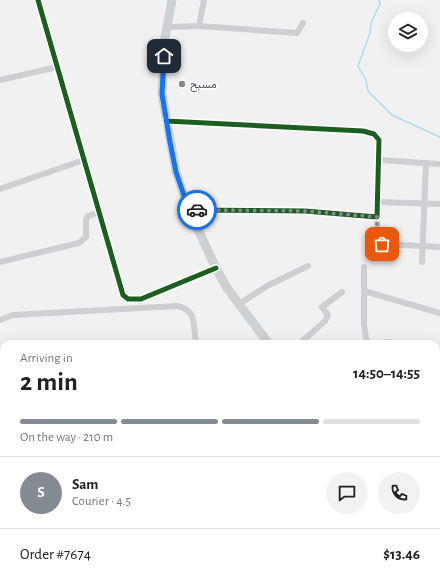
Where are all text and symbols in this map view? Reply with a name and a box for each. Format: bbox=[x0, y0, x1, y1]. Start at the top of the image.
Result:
map controls bbox=[388, 12, 428, 52]
button: layers bbox=[388, 12, 428, 52]
pin bbox=[147, 39, 181, 73]
icon: home bbox=[153, 45, 175, 67]
marker: مسبح bbox=[177, 79, 187, 89]
place label: مسبح bbox=[190, 79, 217, 92]
courier bbox=[177, 190, 217, 230]
icon: car bbox=[186, 199, 208, 221]
pin bbox=[365, 227, 399, 261]
icon: bag bbox=[371, 233, 393, 255]
text: Arriving in bbox=[20, 352, 73, 365]
text: 14:50–14:55 bbox=[353, 366, 420, 381]
text: 2 min bbox=[20, 369, 78, 395]
text: On the way · 210 m bbox=[20, 431, 113, 444]
button: chat bbox=[326, 472, 368, 514]
button: phone bbox=[378, 472, 420, 514]
text: Sam bbox=[72, 477, 98, 492]
text: S bbox=[37, 485, 45, 500]
text: Courier · 4.5 bbox=[72, 495, 131, 508]
text: Order #7674 bbox=[20, 547, 91, 562]
text: $13.46 bbox=[383, 547, 420, 562]

